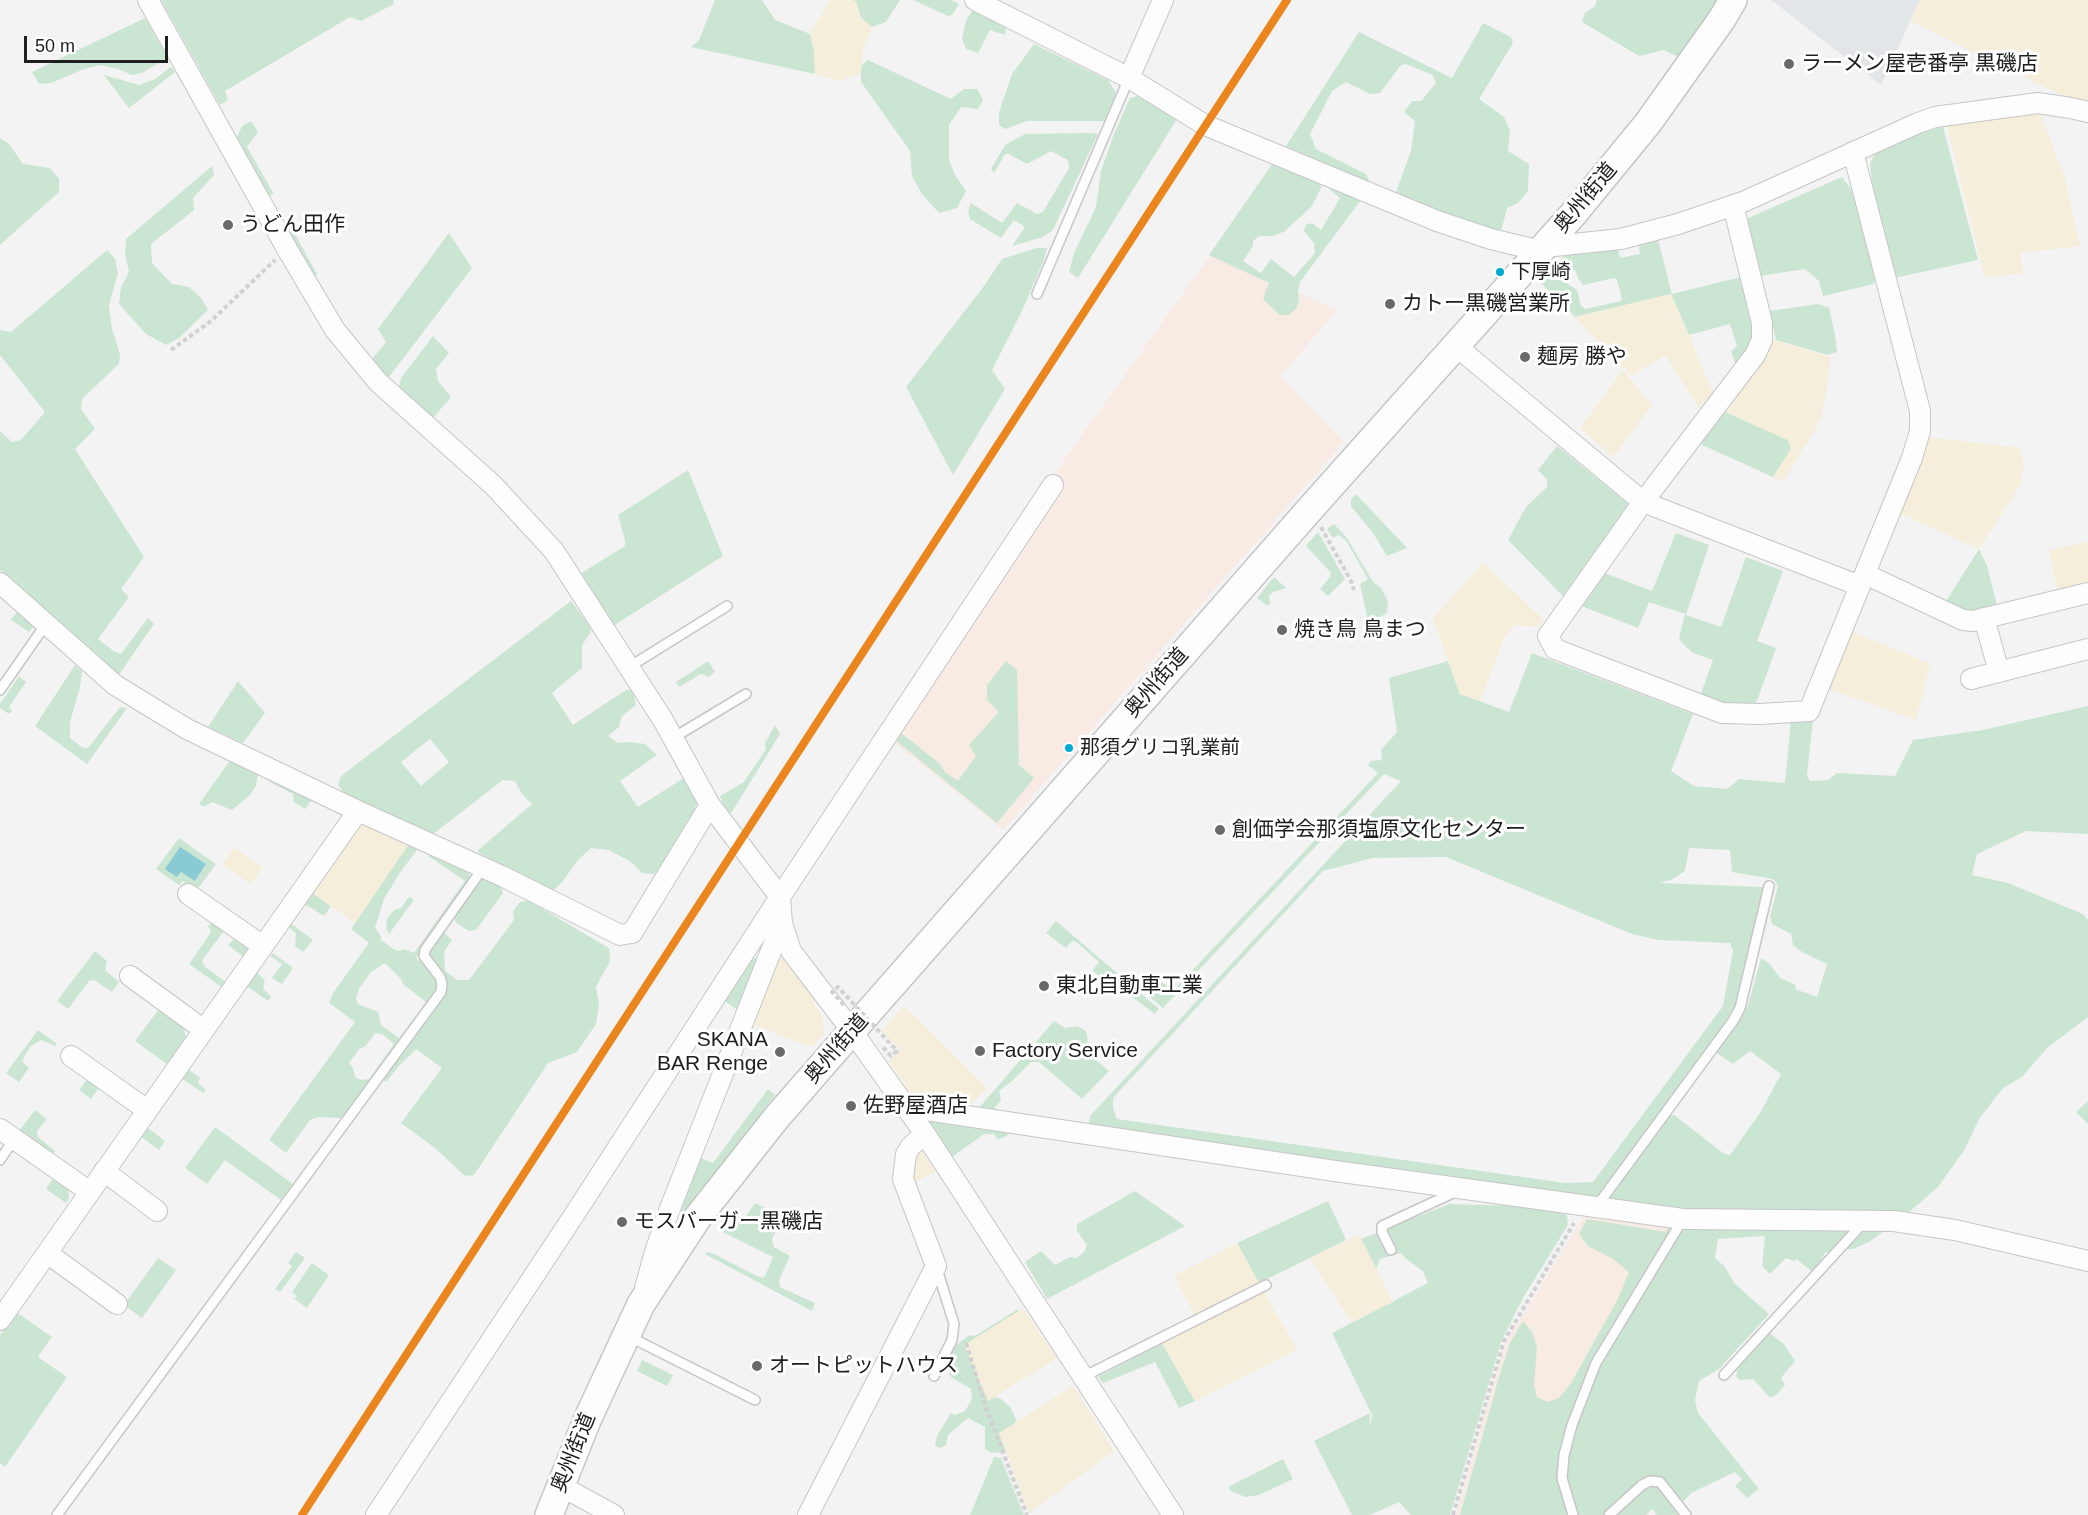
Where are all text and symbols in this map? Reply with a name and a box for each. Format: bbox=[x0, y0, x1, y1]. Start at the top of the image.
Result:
scale bar bbox=[27, 24, 171, 62]
text: 50 m bbox=[35, 36, 75, 56]
place label: ラーメン屋壱番亭 黒磯店 bbox=[1801, 51, 2038, 77]
marker: ラーメン屋壱番亭 黒磯店 bbox=[1782, 57, 1796, 71]
street label: 奥州街道 bbox=[1549, 158, 1623, 238]
place label: うどん田作 bbox=[240, 212, 345, 238]
marker: うどん田作 bbox=[221, 218, 235, 232]
place label: 下厚崎 bbox=[1511, 260, 1571, 284]
marker: 下厚崎 bbox=[1494, 266, 1506, 278]
place label: カトー黒磯営業所 bbox=[1402, 291, 1570, 317]
marker: カトー黒磯営業所 bbox=[1383, 297, 1397, 311]
place label: 麺房 勝や bbox=[1537, 344, 1627, 370]
marker: 麺房 勝や bbox=[1518, 350, 1532, 364]
place label: 焼き鳥 鳥まつ bbox=[1294, 617, 1426, 643]
marker: 焼き鳥 鳥まつ bbox=[1275, 623, 1289, 637]
street label: 奥州街道 bbox=[1120, 643, 1194, 723]
place label: 那須グリコ乳業前 bbox=[1080, 736, 1240, 760]
marker: 那須グリコ乳業前 bbox=[1063, 742, 1075, 754]
place label: 創価学会那須塩原文化センター bbox=[1232, 817, 1526, 843]
marker: 創価学会那須塩原文化センター bbox=[1213, 823, 1227, 837]
place label: 東北自動車工業 bbox=[1056, 973, 1203, 999]
marker: 東北自動車工業 bbox=[1037, 979, 1051, 993]
street label: 奥州街道 bbox=[800, 1009, 874, 1089]
place label: SKANA BAR Renge bbox=[657, 1027, 768, 1077]
place label: Factory Service bbox=[992, 1038, 1138, 1064]
marker: Factory Service bbox=[973, 1044, 987, 1058]
marker: SKANA BAR Renge bbox=[773, 1045, 787, 1059]
place label: 佐野屋酒店 bbox=[863, 1093, 968, 1119]
marker: 佐野屋酒店 bbox=[844, 1099, 858, 1113]
place label: モスバーガー黒磯店 bbox=[634, 1209, 823, 1235]
marker: モスバーガー黒磯店 bbox=[615, 1215, 629, 1229]
place label: オートピットハウス bbox=[769, 1353, 958, 1379]
marker: オートピットハウス bbox=[750, 1359, 764, 1373]
street label: 奥州街道 bbox=[547, 1409, 601, 1497]

